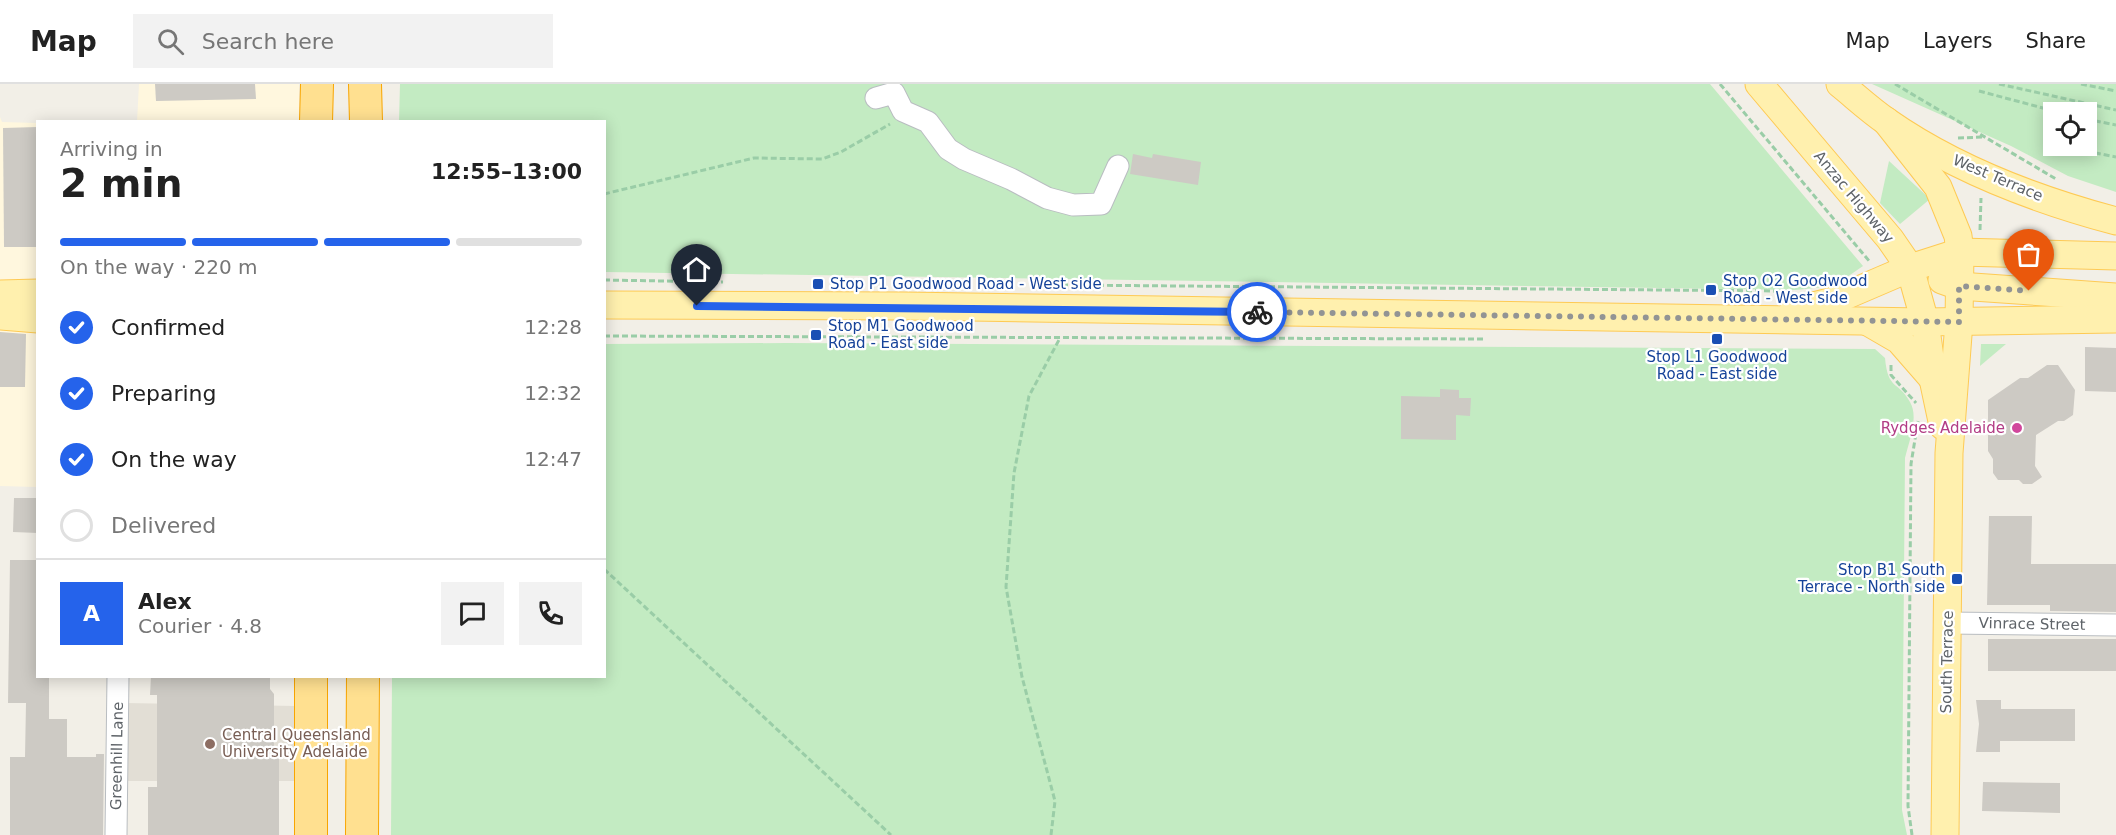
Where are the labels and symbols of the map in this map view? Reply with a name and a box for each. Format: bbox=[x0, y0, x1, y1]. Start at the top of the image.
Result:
street label: Anzac Highway bbox=[1810, 147, 1898, 247]
street label: West Terrace bbox=[1950, 151, 2046, 205]
pin bbox=[2003, 229, 2054, 291]
pin bbox=[671, 244, 722, 306]
place label: Stop O2 Goodwood Road - West side bbox=[1723, 272, 1868, 307]
place label: Stop P1 Goodwood Road - West side bbox=[830, 275, 1102, 293]
marker: Stop P1 Goodwood Road - West side bbox=[811, 277, 825, 291]
courier bbox=[1227, 282, 1287, 342]
marker: Stop O2 Goodwood Road - West side bbox=[1704, 283, 1718, 297]
place label: Stop M1 Goodwood Road - East side bbox=[828, 317, 974, 352]
marker: Stop M1 Goodwood Road - East side bbox=[809, 328, 823, 342]
marker: Stop L1 Goodwood Road - East side bbox=[1710, 332, 1724, 346]
place label: Stop L1 Goodwood Road - East side bbox=[1646, 348, 1788, 383]
place label: Rydges Adelaide bbox=[1881, 419, 2005, 437]
marker: Rydges Adelaide bbox=[2010, 421, 2024, 435]
place label: Stop B1 South Terrace - North side bbox=[1797, 561, 1945, 596]
marker: Stop B1 South Terrace - North side bbox=[1950, 572, 1964, 586]
street label: South Terrace bbox=[1937, 610, 1957, 714]
street label: Vinrace Street bbox=[1978, 614, 2086, 634]
street label: Greenhill Lane bbox=[107, 702, 127, 810]
place label: Central Queensland University Adelaide bbox=[222, 726, 371, 761]
marker: Central Queensland University Adelaide bbox=[203, 737, 217, 751]

